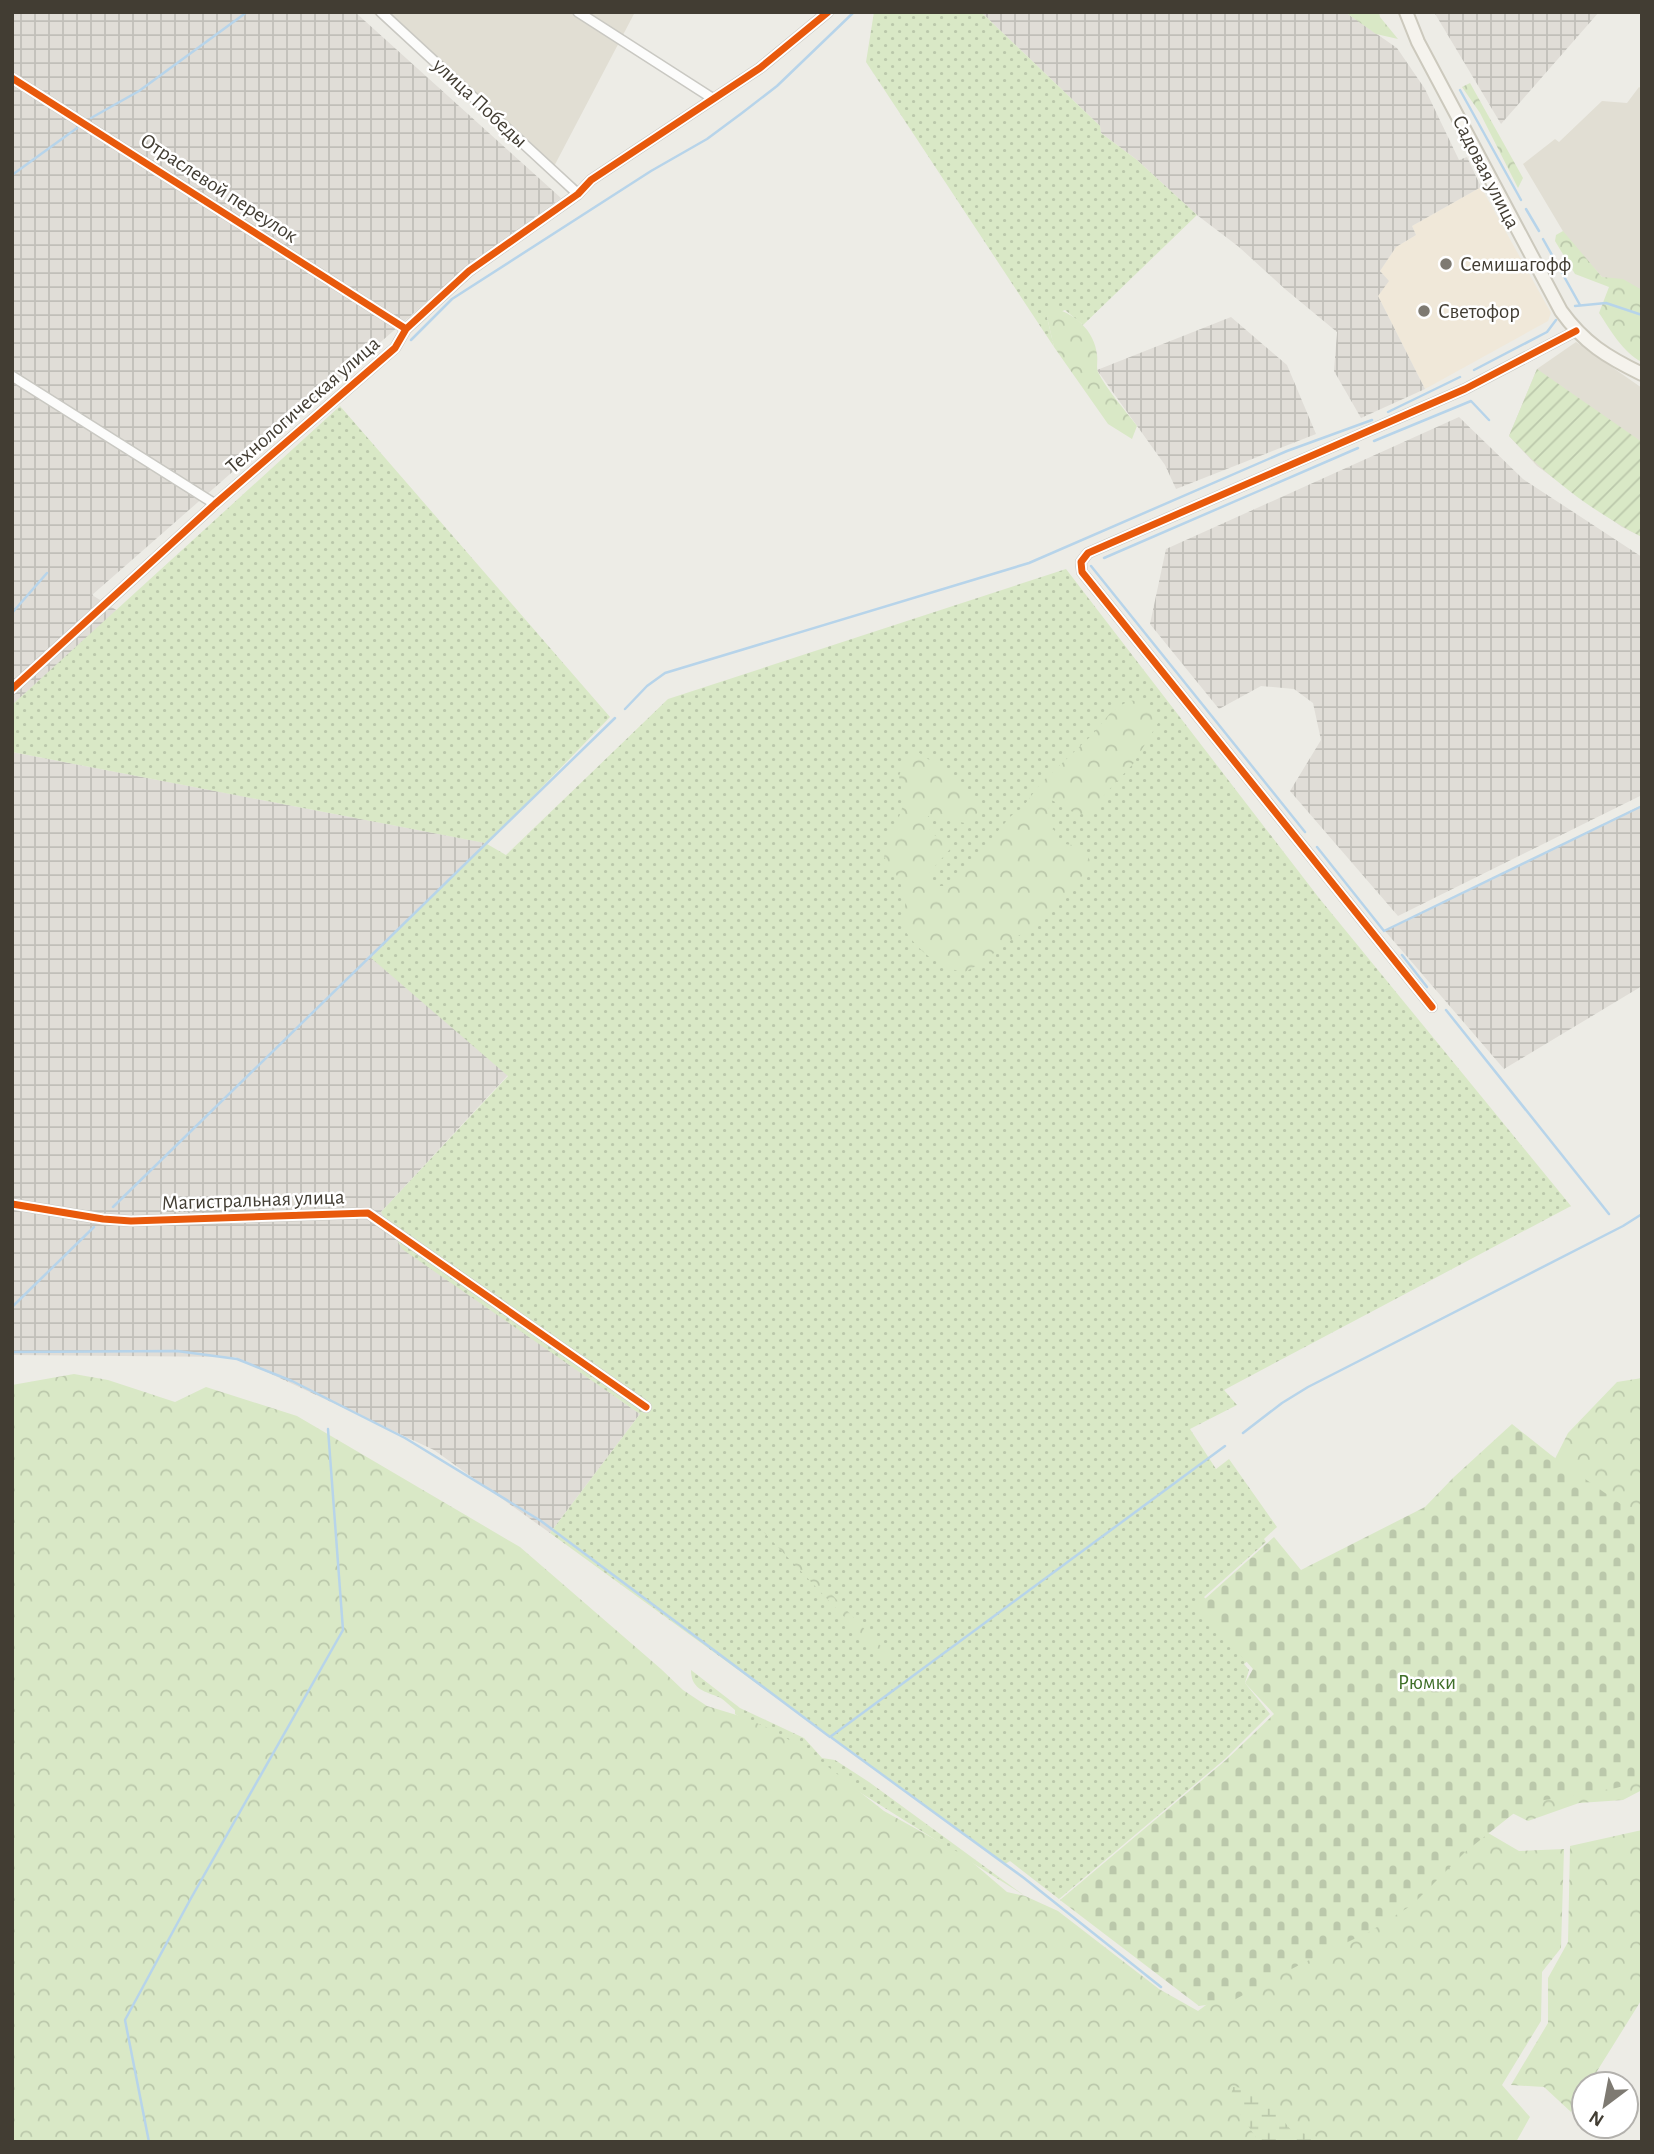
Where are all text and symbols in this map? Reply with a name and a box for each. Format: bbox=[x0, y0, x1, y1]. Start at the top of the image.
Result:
street label: улица Победы bbox=[428, 54, 531, 152]
street label: Садовая улица bbox=[1448, 112, 1524, 233]
street label: Отраслевой переулок bbox=[137, 129, 302, 247]
place label: Семишагофф bbox=[1460, 254, 1571, 275]
marker: Семишагофф bbox=[1438, 256, 1454, 272]
place label: Светофор bbox=[1438, 301, 1520, 322]
marker: Светофор bbox=[1416, 303, 1432, 319]
street label: Технологическая улица bbox=[222, 332, 384, 477]
street label: Магистральная улица bbox=[161, 1186, 345, 1214]
park label: Рюмки bbox=[1398, 1672, 1456, 1693]
north arrow bbox=[1570, 2070, 1640, 2140]
text: N bbox=[1586, 2107, 1607, 2130]

